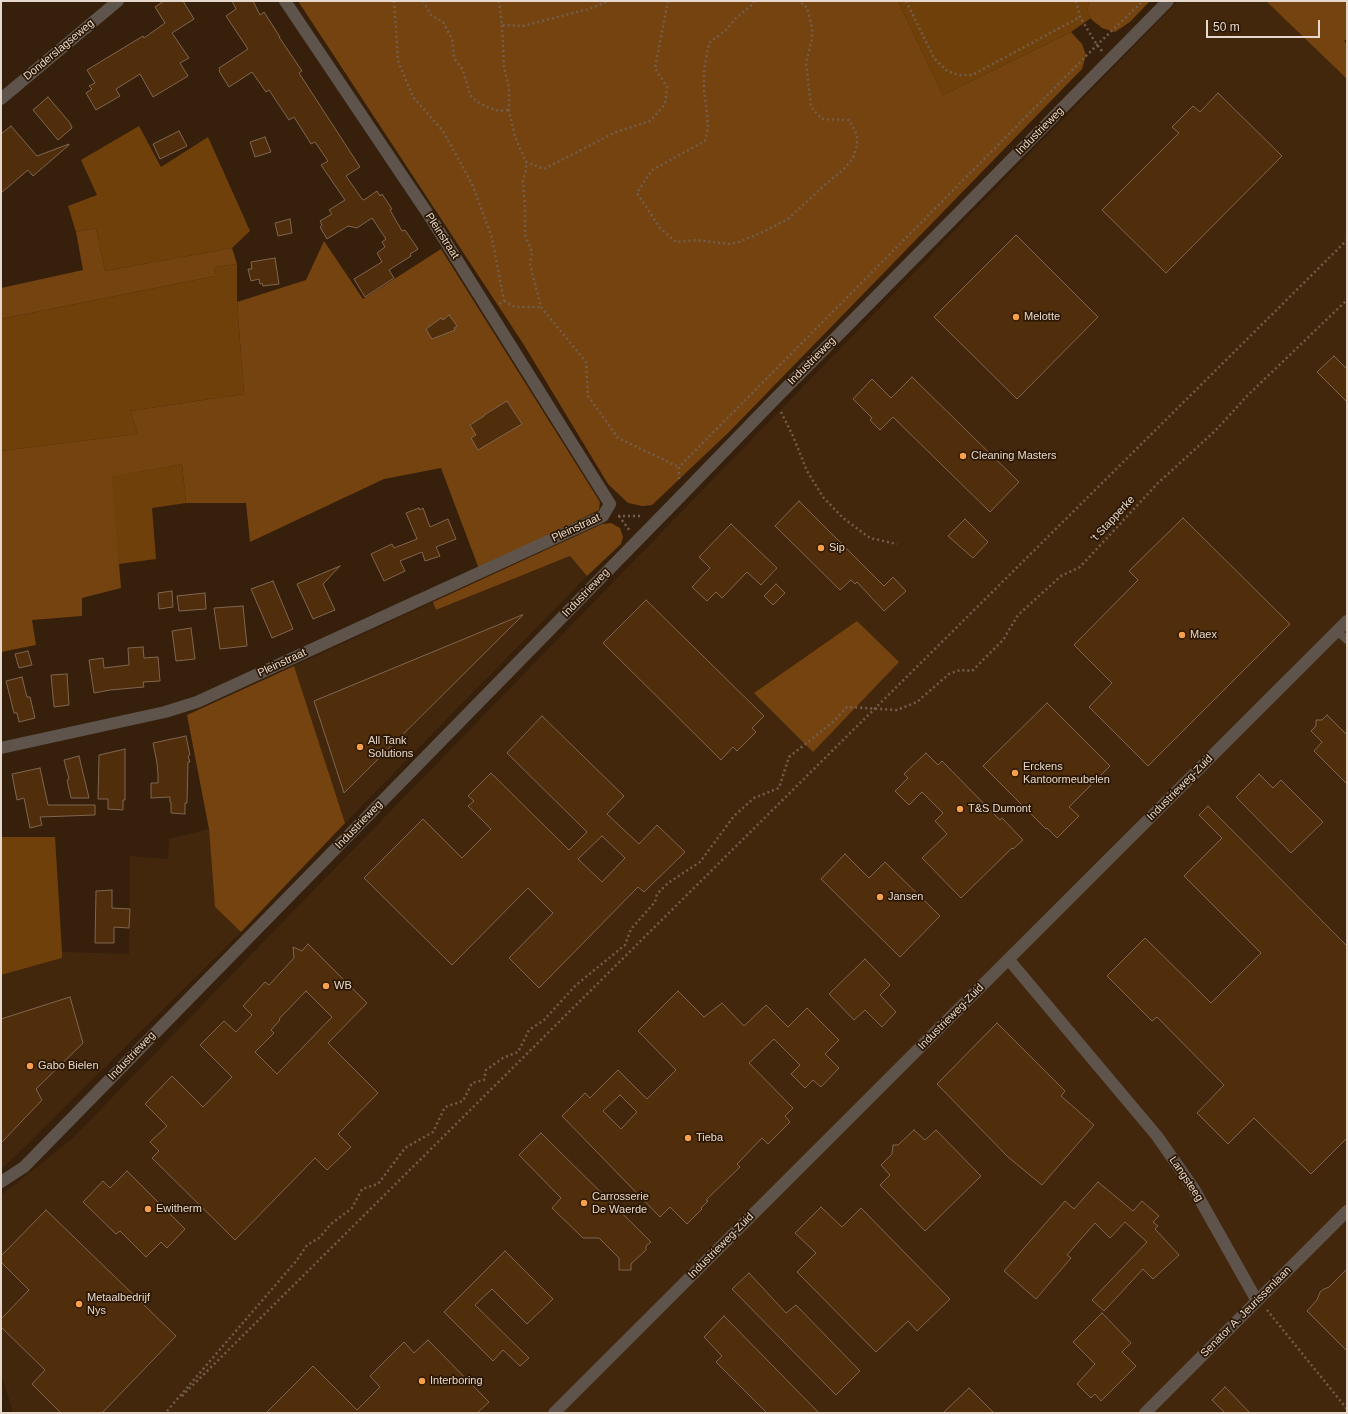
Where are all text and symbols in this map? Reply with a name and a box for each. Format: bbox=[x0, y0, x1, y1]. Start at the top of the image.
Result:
scale bar bbox=[1208, 12, 1322, 38]
street label: Donderslagseweg bbox=[21, 17, 97, 83]
text: 50 m bbox=[1213, 20, 1240, 34]
street label: Industrieweg bbox=[1013, 104, 1067, 158]
street label: Pleinstraat bbox=[422, 211, 462, 261]
place label: Melotte bbox=[1024, 310, 1060, 324]
marker: Melotte bbox=[1011, 312, 1021, 322]
street label: Industrieweg bbox=[785, 334, 839, 388]
place label: Cleaning Masters bbox=[971, 449, 1057, 463]
marker: Cleaning Masters bbox=[958, 451, 968, 461]
street label: 't Stapperke bbox=[1088, 493, 1138, 545]
street label: Pleinstraat bbox=[550, 511, 602, 545]
place label: Sip bbox=[829, 541, 845, 555]
marker: Sip bbox=[816, 543, 826, 553]
street label: Industrieweg bbox=[560, 566, 612, 620]
place label: Maex bbox=[1190, 628, 1217, 642]
marker: Maex bbox=[1177, 630, 1187, 640]
street label: Pleinstraat bbox=[256, 646, 308, 680]
place label: All Tank Solutions bbox=[368, 734, 413, 760]
marker: All Tank Solutions bbox=[355, 742, 365, 752]
street label: Industrieweg-Zuid bbox=[1144, 752, 1216, 824]
place label: Erckens Kantoormeubelen bbox=[1023, 760, 1110, 786]
marker: Erckens Kantoormeubelen bbox=[1010, 768, 1020, 778]
street label: Industrieweg bbox=[333, 798, 385, 852]
place label: T&S Dumont bbox=[968, 802, 1031, 816]
marker: T&S Dumont bbox=[955, 804, 965, 814]
place label: Jansen bbox=[888, 890, 923, 904]
marker: Jansen bbox=[875, 892, 885, 902]
place label: WB bbox=[334, 979, 352, 993]
marker: WB bbox=[321, 981, 331, 991]
street label: Industrieweg-Zuid bbox=[915, 981, 987, 1053]
street label: Industrieweg bbox=[106, 1029, 158, 1083]
place label: Gabo Bielen bbox=[38, 1059, 99, 1073]
marker: Gabo Bielen bbox=[25, 1061, 35, 1071]
place label: Tieba bbox=[696, 1131, 723, 1145]
marker: Tieba bbox=[683, 1133, 693, 1143]
street label: Langsteeg bbox=[1166, 1154, 1206, 1204]
place label: Carrosserie De Waerde bbox=[592, 1190, 649, 1216]
marker: Carrosserie De Waerde bbox=[579, 1198, 589, 1208]
place label: Ewitherm bbox=[156, 1202, 202, 1216]
marker: Ewitherm bbox=[143, 1204, 153, 1214]
street label: Industrieweg-Zuid bbox=[685, 1210, 757, 1282]
street label: Senator A. Jeurissenlaan bbox=[1198, 1264, 1294, 1360]
place label: Metaalbedrijf Nys bbox=[87, 1291, 150, 1317]
marker: Metaalbedrijf Nys bbox=[74, 1299, 84, 1309]
place label: Interboring bbox=[430, 1374, 483, 1388]
marker: Interboring bbox=[417, 1376, 427, 1386]

